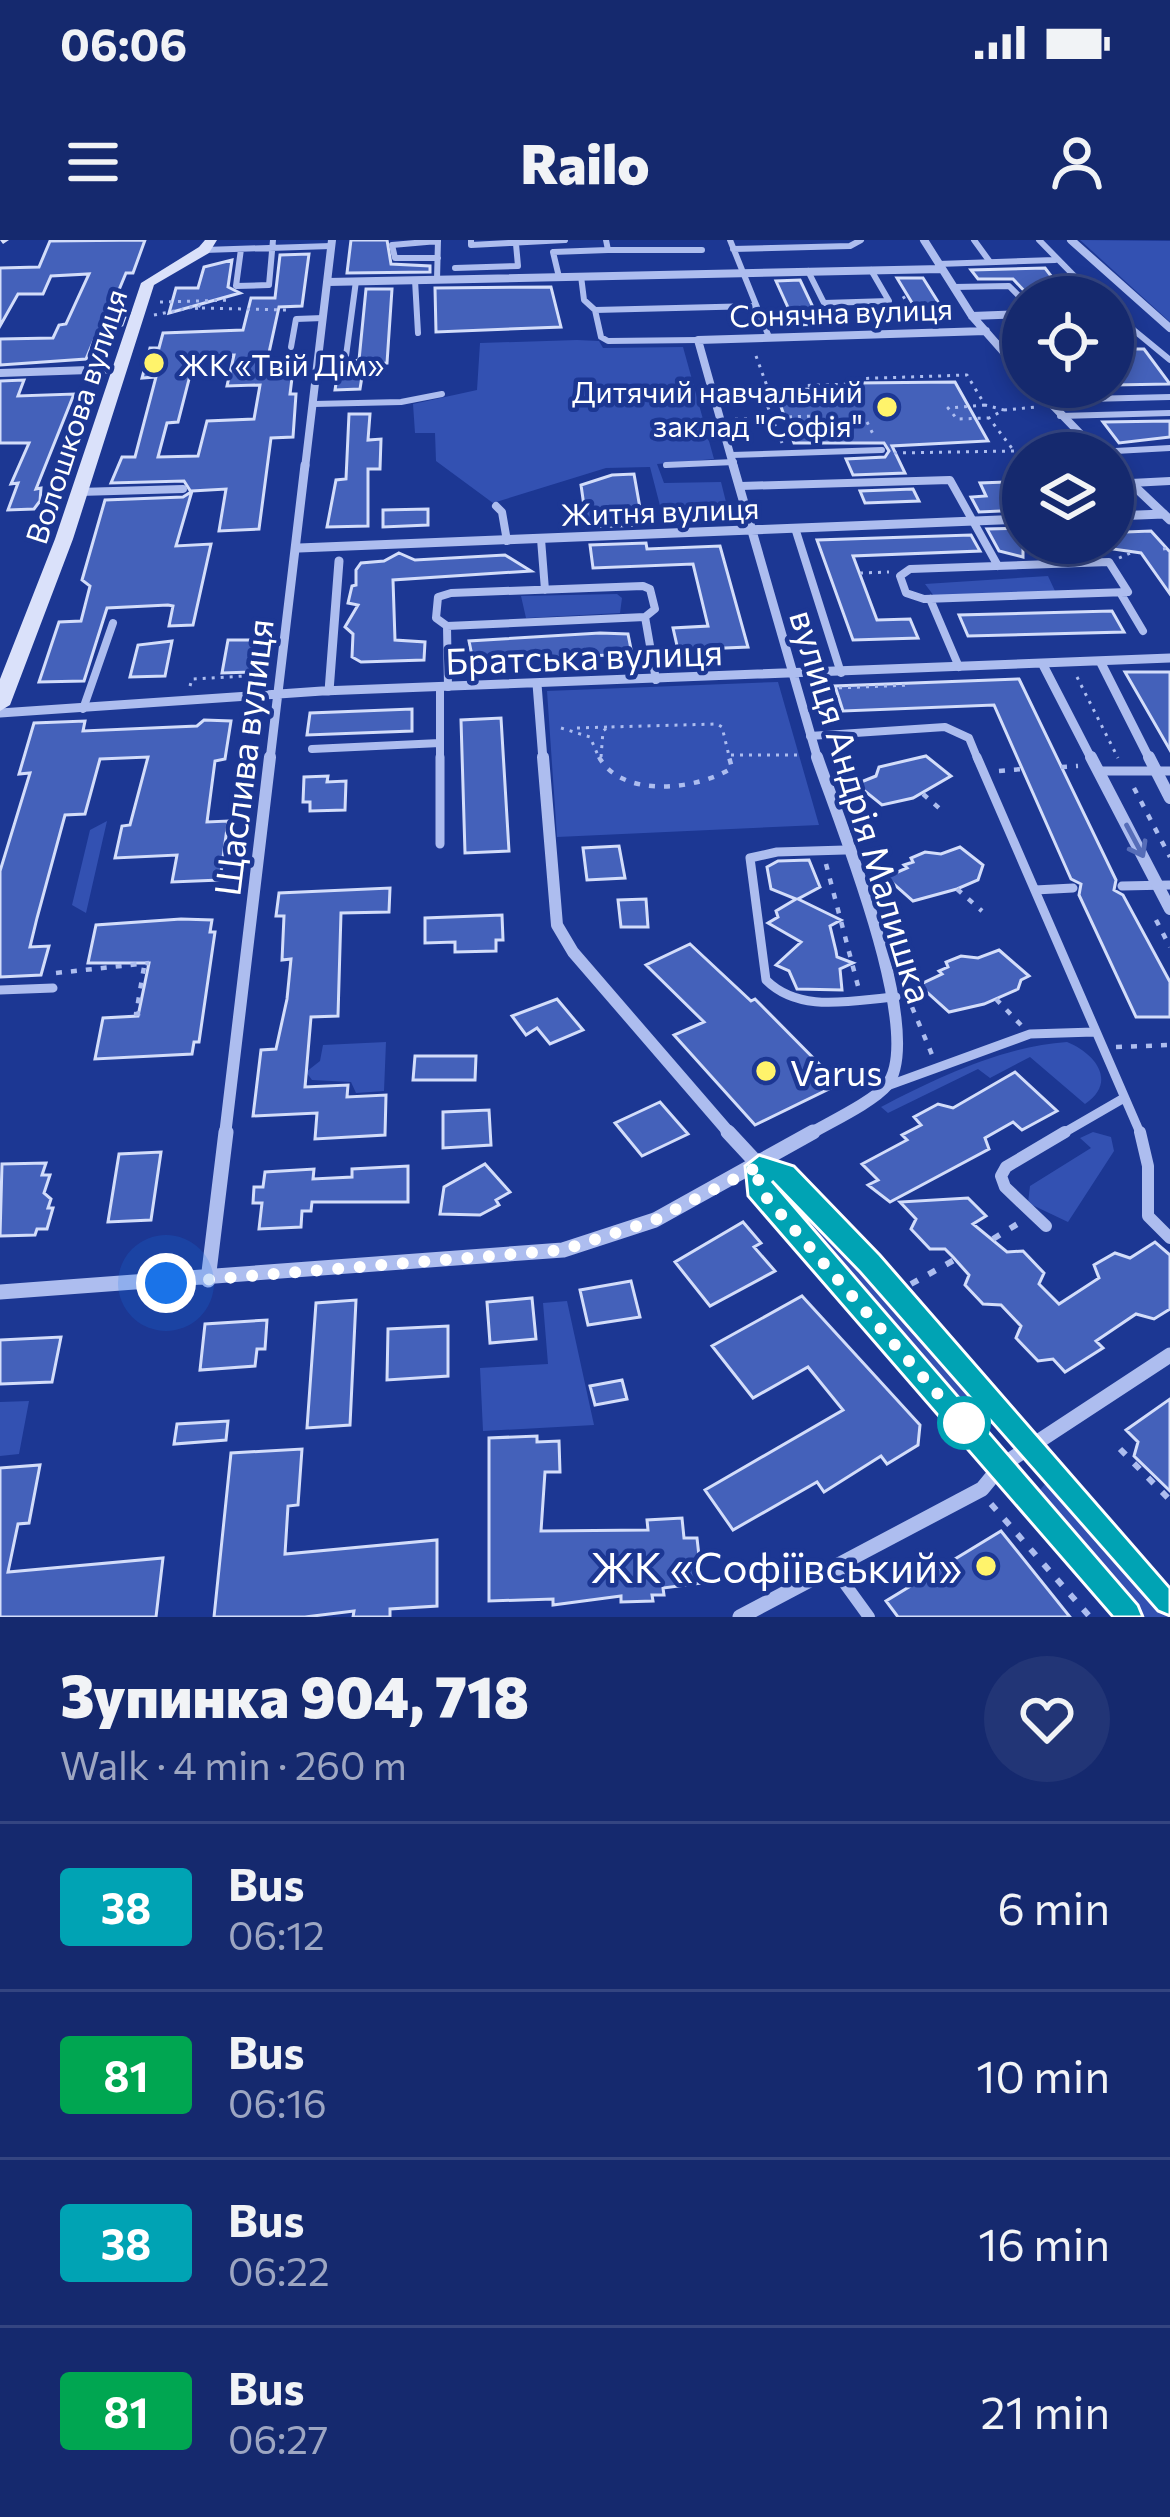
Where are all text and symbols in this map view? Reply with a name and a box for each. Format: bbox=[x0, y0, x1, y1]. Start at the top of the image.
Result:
text: 06:06 bbox=[60, 15, 187, 70]
icon: menu bbox=[60, 129, 126, 195]
text: Railo bbox=[520, 129, 650, 195]
icon: person bbox=[1044, 129, 1110, 195]
map controls bbox=[1002, 276, 1134, 564]
button: locate bbox=[1002, 276, 1134, 408]
street label: Волошкова вулиця bbox=[16, 284, 134, 548]
street label: Сонячна вулиця bbox=[729, 289, 953, 333]
place label: ЖК «Твій Дім» bbox=[178, 345, 384, 382]
marker: ЖК «Твій Дім» bbox=[141, 350, 167, 376]
place label: Дитячий навчальний заклад "Софія" bbox=[572, 372, 863, 443]
marker: Дитячий навчальний заклад "Софія" bbox=[874, 394, 900, 420]
button: layers bbox=[1002, 432, 1134, 564]
street label: Житня вулиця bbox=[560, 488, 760, 532]
street label: вулиця Андрія Малишка bbox=[782, 604, 944, 1008]
street label: Щаслива вулиця bbox=[203, 616, 281, 898]
street label: Братська вулиця bbox=[444, 628, 724, 682]
one-way arrow bbox=[1124, 823, 1147, 858]
place label: Varus bbox=[790, 1049, 883, 1093]
marker: Varus bbox=[753, 1058, 779, 1084]
your location bbox=[136, 1253, 196, 1313]
unlabelled marker bbox=[939, 1398, 989, 1448]
place label: ЖК «Софіївський» bbox=[590, 1540, 962, 1592]
marker: ЖК «Софіївський» bbox=[973, 1553, 999, 1579]
button: heart bbox=[984, 1656, 1110, 1782]
text: Зупинка 904, 718 bbox=[60, 1660, 529, 1730]
text: Walk · 4 min · 260 m bbox=[60, 1740, 407, 1788]
text: Bus bbox=[228, 1855, 304, 1910]
text: 6 min bbox=[997, 1879, 1110, 1934]
text: 38 bbox=[101, 1881, 151, 1933]
text: 06:12 bbox=[228, 1910, 325, 1958]
text: Bus bbox=[228, 2023, 304, 2078]
text: 10 min bbox=[976, 2047, 1110, 2102]
text: 81 bbox=[104, 2049, 148, 2101]
text: 06:16 bbox=[228, 2078, 327, 2126]
text: Bus bbox=[228, 2191, 304, 2246]
text: 16 min bbox=[978, 2215, 1110, 2270]
text: 38 bbox=[101, 2217, 151, 2269]
text: 06:22 bbox=[228, 2246, 330, 2294]
text: Bus bbox=[228, 2359, 304, 2414]
text: 21 min bbox=[981, 2383, 1110, 2438]
text: 81 bbox=[104, 2385, 148, 2437]
text: 06:27 bbox=[228, 2414, 328, 2462]

